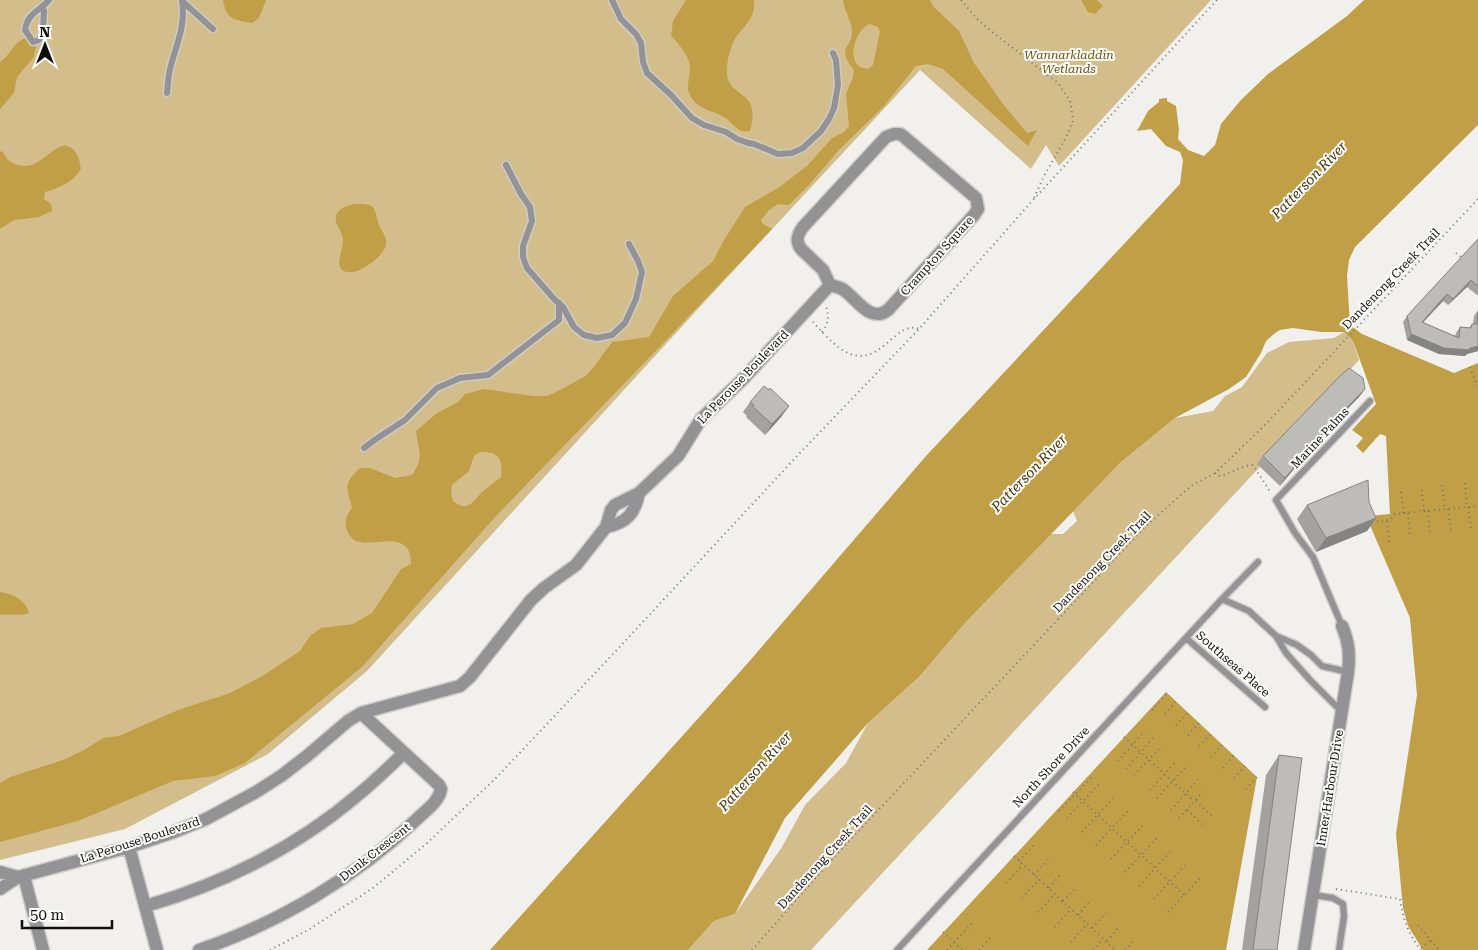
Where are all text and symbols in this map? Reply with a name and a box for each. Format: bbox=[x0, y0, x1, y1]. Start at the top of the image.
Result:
north arrow bbox=[20, 20, 70, 70]
text: N bbox=[40, 24, 51, 40]
park label: Wannarkladdin Wetlands bbox=[1024, 48, 1114, 76]
water label: Patterson River bbox=[1267, 138, 1350, 223]
street label: Crampton Square bbox=[898, 213, 977, 299]
street label: Dandenong Creek Trail bbox=[1339, 226, 1443, 332]
street label: La Perouse Boulevard bbox=[695, 327, 792, 427]
street label: Marine Palms bbox=[1288, 404, 1352, 471]
water label: Patterson River bbox=[987, 431, 1070, 516]
street label: Dandenong Creek Trail bbox=[1050, 509, 1154, 615]
street label: Southseas Place bbox=[1193, 628, 1273, 700]
street label: North Shore Drive bbox=[1010, 723, 1092, 810]
water label: Patterson River bbox=[715, 728, 795, 815]
street label: Inner Harbour Drive bbox=[1314, 728, 1346, 847]
street label: Dandenong Creek Trail bbox=[775, 802, 875, 912]
street label: La Perouse Boulevard bbox=[78, 814, 202, 866]
street label: Dunk Crescent bbox=[337, 820, 414, 884]
scale bar bbox=[22, 898, 112, 930]
text: 50 m bbox=[30, 906, 65, 924]

